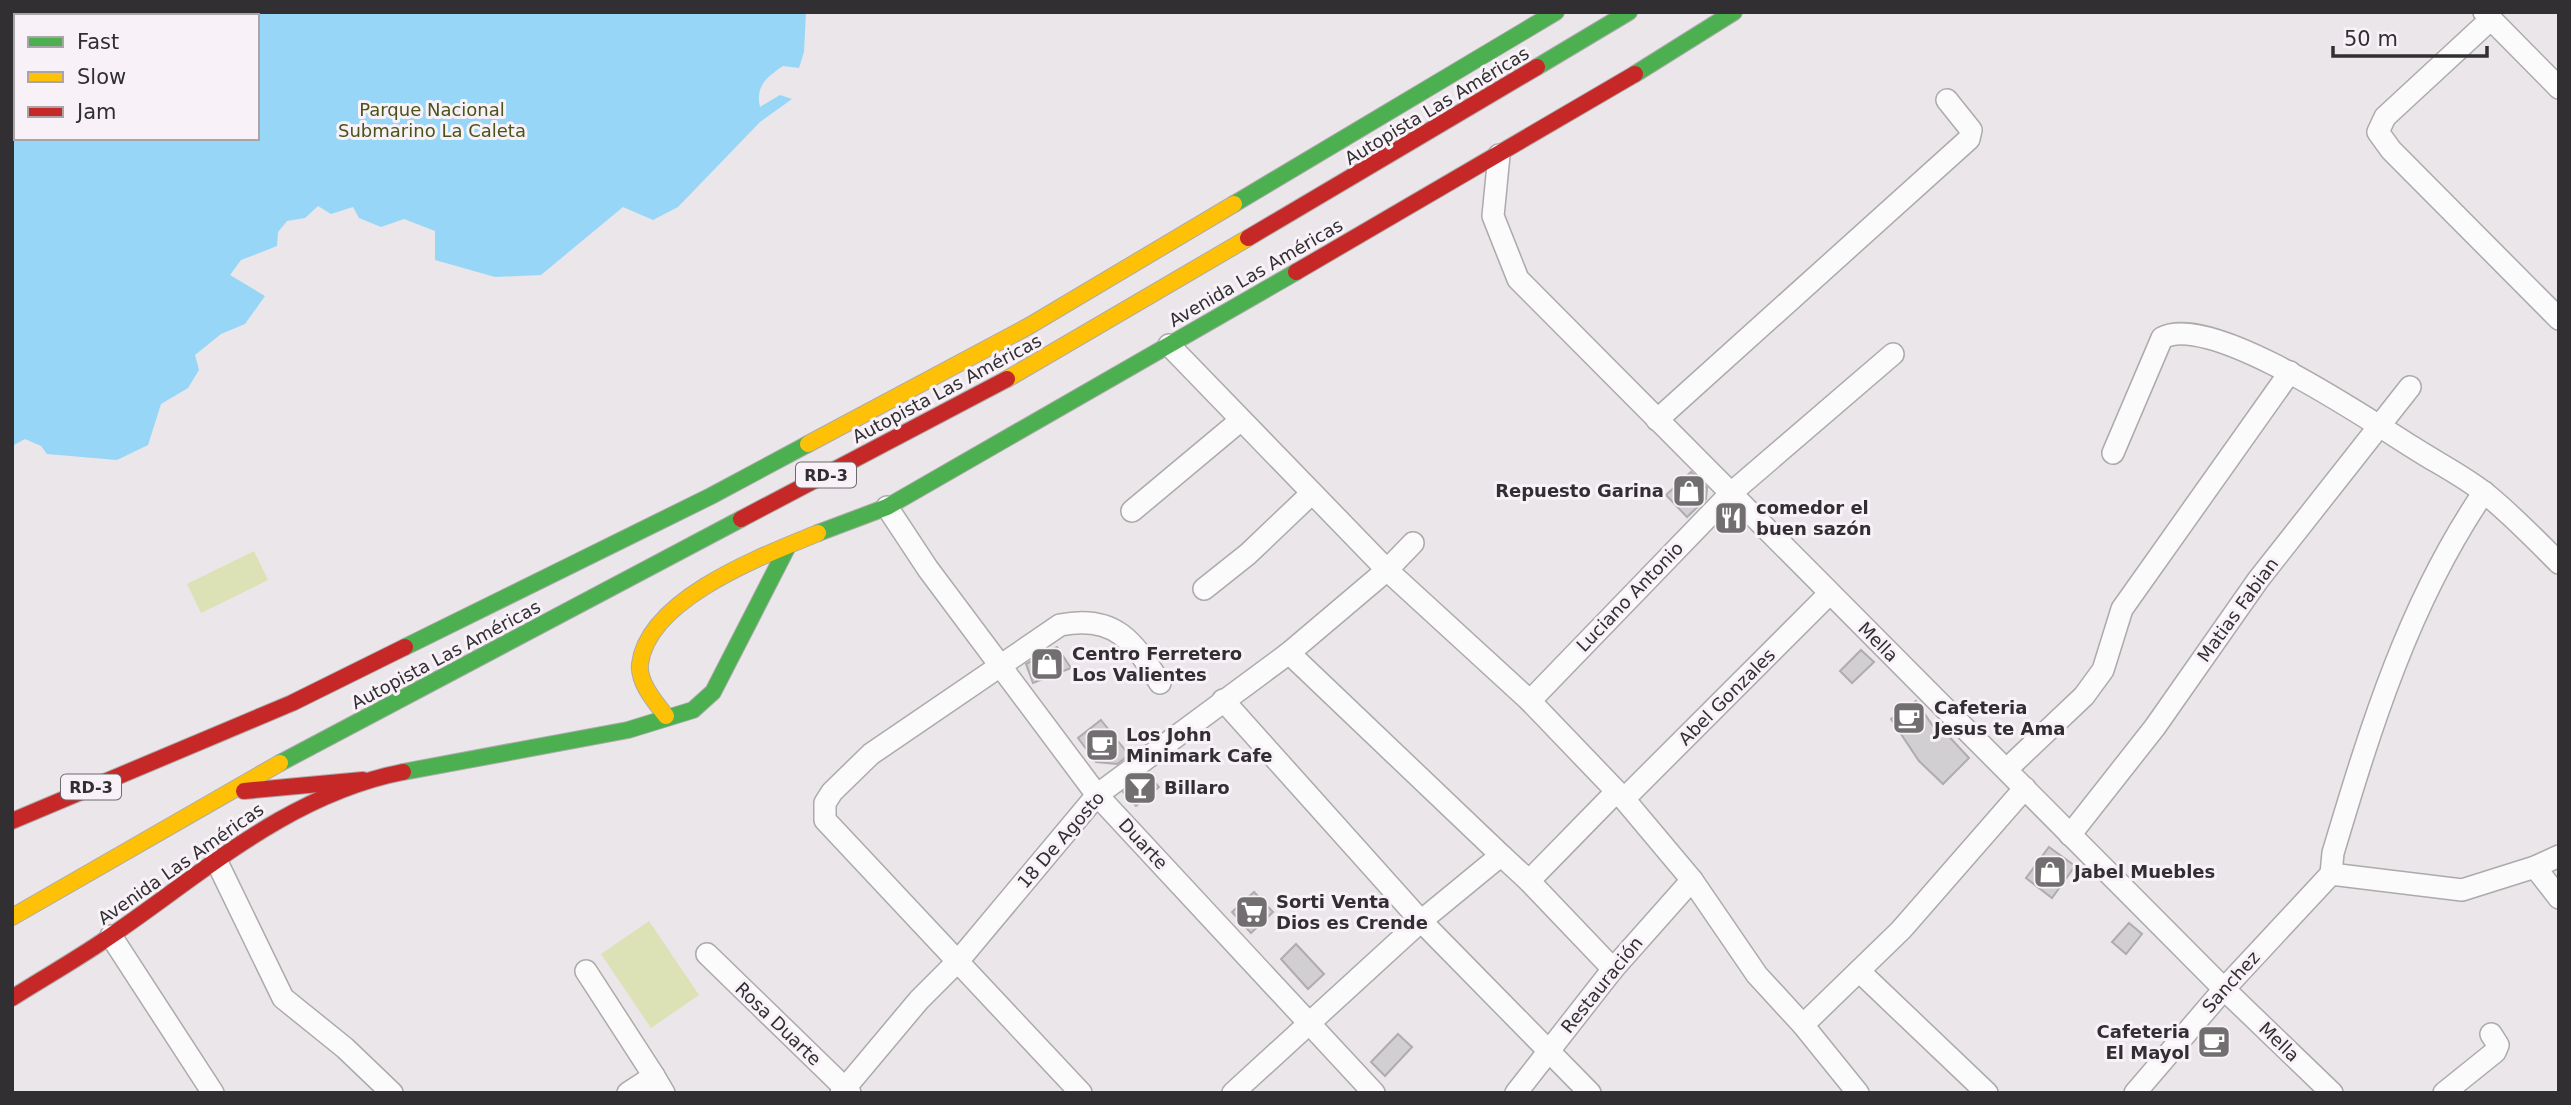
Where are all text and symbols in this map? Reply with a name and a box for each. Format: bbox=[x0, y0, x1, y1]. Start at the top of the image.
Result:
legend bbox=[14, 14, 259, 140]
scale bar bbox=[2333, 14, 2487, 58]
text: 50 m bbox=[2344, 27, 2398, 51]
text: Fast bbox=[77, 30, 119, 54]
street label: Autopista Las Américas bbox=[1341, 42, 1533, 169]
text: Slow bbox=[77, 65, 126, 89]
park label: Parque Nacional Submarino La Caleta bbox=[338, 99, 526, 141]
text: Jam bbox=[75, 100, 117, 124]
street label: Avenida Las Américas bbox=[1165, 214, 1346, 331]
street label: Autopista Las Américas bbox=[849, 330, 1045, 447]
road number: RD-3 bbox=[796, 462, 856, 488]
shop icon: Repuesto Garina bbox=[1670, 472, 1708, 510]
place label: Repuesto Garina bbox=[1495, 480, 1664, 501]
place label: comedor el buen sazón bbox=[1756, 497, 1872, 539]
restaurant icon: comedor el buen sazón bbox=[1712, 499, 1750, 537]
street label: Luciano Antonio bbox=[1572, 537, 1687, 656]
street label: Matias Fabian bbox=[2193, 554, 2282, 666]
street label: Autopista Las Américas bbox=[348, 596, 544, 713]
street label: Mella bbox=[1854, 617, 1903, 666]
place label: Centro Ferretero Los Valientes bbox=[1072, 643, 1242, 685]
street label: Abel Gonzales bbox=[1674, 644, 1779, 749]
shop icon: Centro Ferretero Los Valientes bbox=[1028, 645, 1066, 683]
place label: Cafeteria Jesus te Ama bbox=[1932, 697, 2065, 739]
cafe icon: Cafeteria Jesus te Ama bbox=[1890, 699, 1928, 737]
place label: Los John Minimark Cafe bbox=[1126, 724, 1272, 766]
cafe icon: Los John Minimark Cafe bbox=[1083, 726, 1121, 764]
bar icon: Billaro bbox=[1121, 769, 1159, 807]
road number: RD-3 bbox=[61, 774, 121, 800]
place label: Billaro bbox=[1164, 777, 1230, 798]
street label: 18 De Agosto bbox=[1013, 787, 1108, 892]
street label: Avenida Las Américas bbox=[94, 798, 268, 929]
street label: Duarte bbox=[1115, 814, 1172, 873]
shop icon: Jabel Muebles bbox=[2031, 853, 2069, 891]
place label: Jabel Muebles bbox=[2072, 861, 2215, 882]
place label: Sorti Venta Dios es Crende bbox=[1276, 891, 1428, 933]
supermarket icon: Sorti Venta Dios es Crende bbox=[1233, 893, 1271, 931]
street label: Restauración bbox=[1557, 932, 1647, 1037]
street label: Sanchez bbox=[2197, 947, 2264, 1017]
street label: Rosa Duarte bbox=[731, 978, 825, 1070]
street label: Mella bbox=[2255, 1018, 2304, 1066]
place label: Cafeteria El Mayol bbox=[2097, 1021, 2190, 1063]
cafe icon: Cafeteria El Mayol bbox=[2195, 1023, 2233, 1061]

